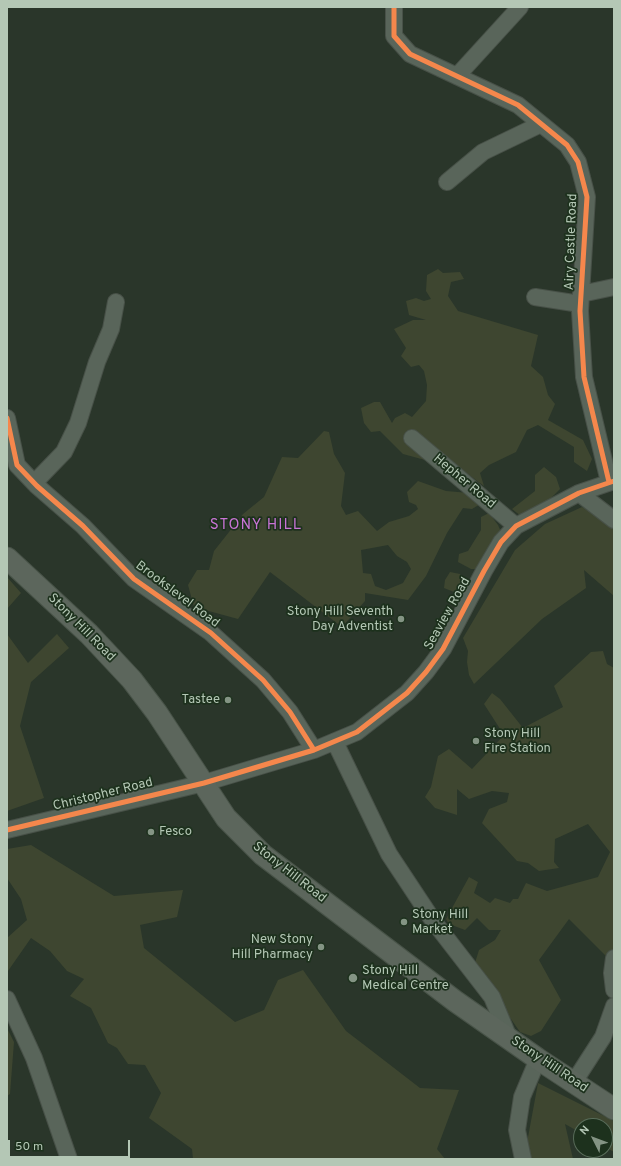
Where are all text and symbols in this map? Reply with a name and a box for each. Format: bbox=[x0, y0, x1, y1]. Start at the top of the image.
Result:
street label: Airy Castle Road bbox=[563, 193, 581, 291]
street label: Hepher Road bbox=[430, 451, 498, 513]
district label: STONY HILL bbox=[210, 517, 302, 535]
street label: Brookslevel Road bbox=[132, 558, 222, 632]
street label: Seaview Road bbox=[422, 575, 474, 653]
street label: Stony Hill Road bbox=[44, 591, 118, 665]
place label: Stony Hill Seventh Day Adventist bbox=[287, 604, 393, 635]
marker: Stony Hill Seventh Day Adventist bbox=[396, 614, 406, 624]
place label: Tastee bbox=[181, 692, 220, 708]
marker: Tastee bbox=[223, 695, 233, 705]
place label: Stony Hill Fire Station bbox=[484, 726, 551, 757]
marker: Stony Hill Fire Station bbox=[471, 736, 481, 746]
street label: Christopher Road bbox=[51, 775, 155, 815]
place label: Fesco bbox=[159, 824, 192, 840]
marker: Fesco bbox=[146, 827, 156, 837]
street label: Stony Hill Road bbox=[249, 839, 329, 907]
place label: Stony Hill Market bbox=[412, 907, 468, 938]
marker: Stony Hill Market bbox=[399, 917, 409, 927]
place label: New Stony Hill Pharmacy bbox=[232, 932, 313, 963]
marker: New Stony Hill Pharmacy bbox=[316, 942, 326, 952]
place label: Stony Hill Medical Centre bbox=[362, 963, 449, 994]
marker: Stony Hill Medical Centre bbox=[347, 972, 359, 984]
street label: Stony Hill Road bbox=[508, 1034, 590, 1096]
north arrow bbox=[573, 1118, 613, 1158]
text: N bbox=[577, 1123, 593, 1138]
scale bar bbox=[10, 1132, 132, 1158]
text: 50 m bbox=[15, 1139, 43, 1155]

